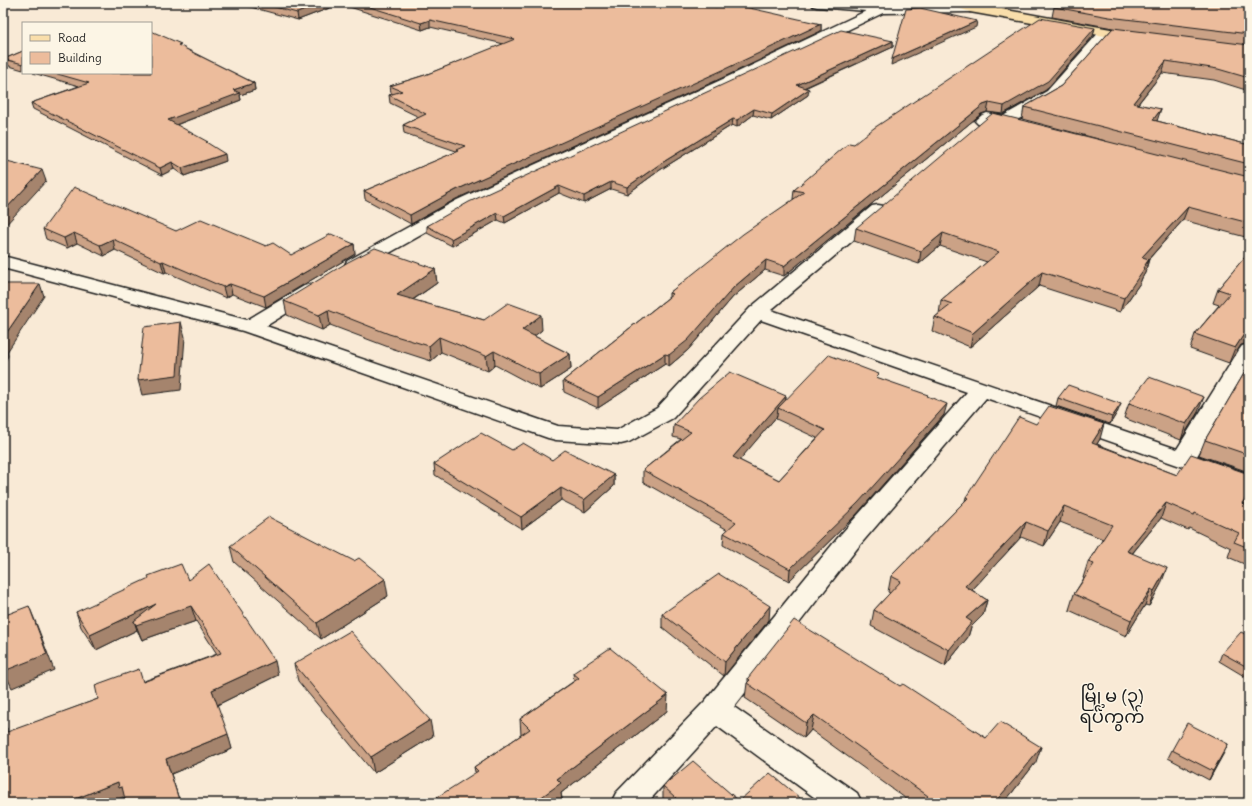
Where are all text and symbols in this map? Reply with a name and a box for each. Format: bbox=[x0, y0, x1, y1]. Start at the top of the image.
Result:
legend bbox=[22, 22, 152, 74]
text: Road bbox=[58, 30, 86, 45]
text: Building bbox=[58, 50, 102, 65]
district label: မြို့မ (၃) ရပ်ကွက် bbox=[1079, 682, 1145, 732]

